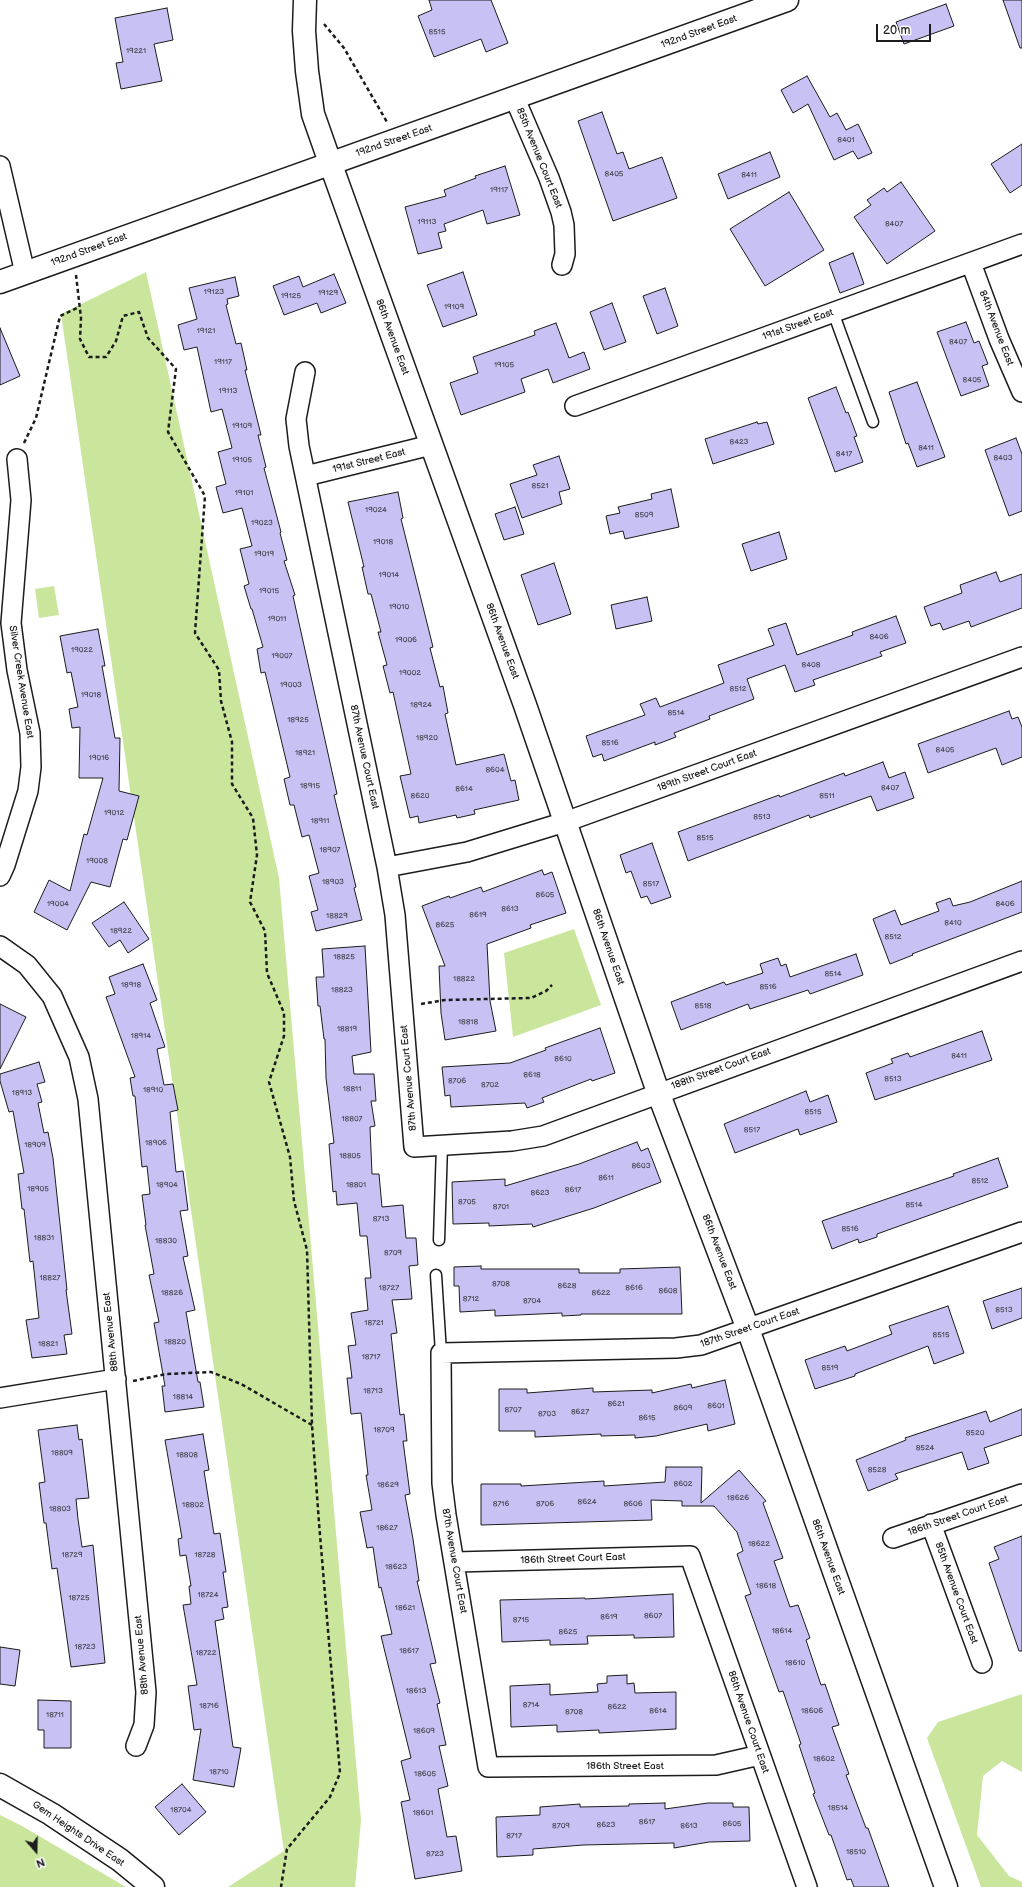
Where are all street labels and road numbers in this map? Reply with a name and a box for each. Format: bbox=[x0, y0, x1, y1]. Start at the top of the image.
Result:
street label: 192nd Street East bbox=[659, 13, 739, 51]
street label: 85th Avenue Court East bbox=[513, 106, 565, 210]
street label: 192nd Street East bbox=[354, 122, 434, 160]
street label: 192nd Street East bbox=[49, 231, 129, 269]
street label: 84th Avenue East bbox=[976, 289, 1016, 367]
street label: 86th Avenue East bbox=[373, 297, 411, 377]
street label: 191st Street East bbox=[761, 307, 835, 343]
street label: 191st Street East bbox=[331, 446, 407, 476]
street label: 86th Avenue East bbox=[483, 601, 521, 681]
street label: Silver Creek Avenue East bbox=[6, 625, 36, 739]
street label: 87th Avenue Court East bbox=[347, 704, 381, 810]
street label: 189th Street Court East bbox=[656, 747, 758, 795]
street label: 86th Avenue East bbox=[589, 907, 627, 987]
street label: 87th Avenue Court East bbox=[398, 1025, 420, 1131]
street label: 188th Street Court East bbox=[670, 1045, 772, 1093]
street label: 86th Avenue East bbox=[699, 1213, 739, 1291]
street label: 88th Avenue East bbox=[101, 1292, 121, 1372]
street label: 187th Street Court East bbox=[699, 1305, 801, 1351]
street label: 186th Street Court East bbox=[906, 1493, 1010, 1539]
street label: 87th Avenue Court East bbox=[439, 1508, 469, 1614]
street label: 86th Avenue East bbox=[809, 1517, 847, 1597]
street label: 85th Avenue Court East bbox=[932, 1541, 980, 1645]
street label: 186th Street Court East bbox=[520, 1551, 626, 1567]
street label: 88th Avenue East bbox=[133, 1615, 151, 1695]
street label: 86th Avenue Court East bbox=[725, 1669, 771, 1775]
street label: 186th Street East bbox=[586, 1760, 664, 1772]
street label: Gem Heights Drive East bbox=[30, 1799, 126, 1869]

